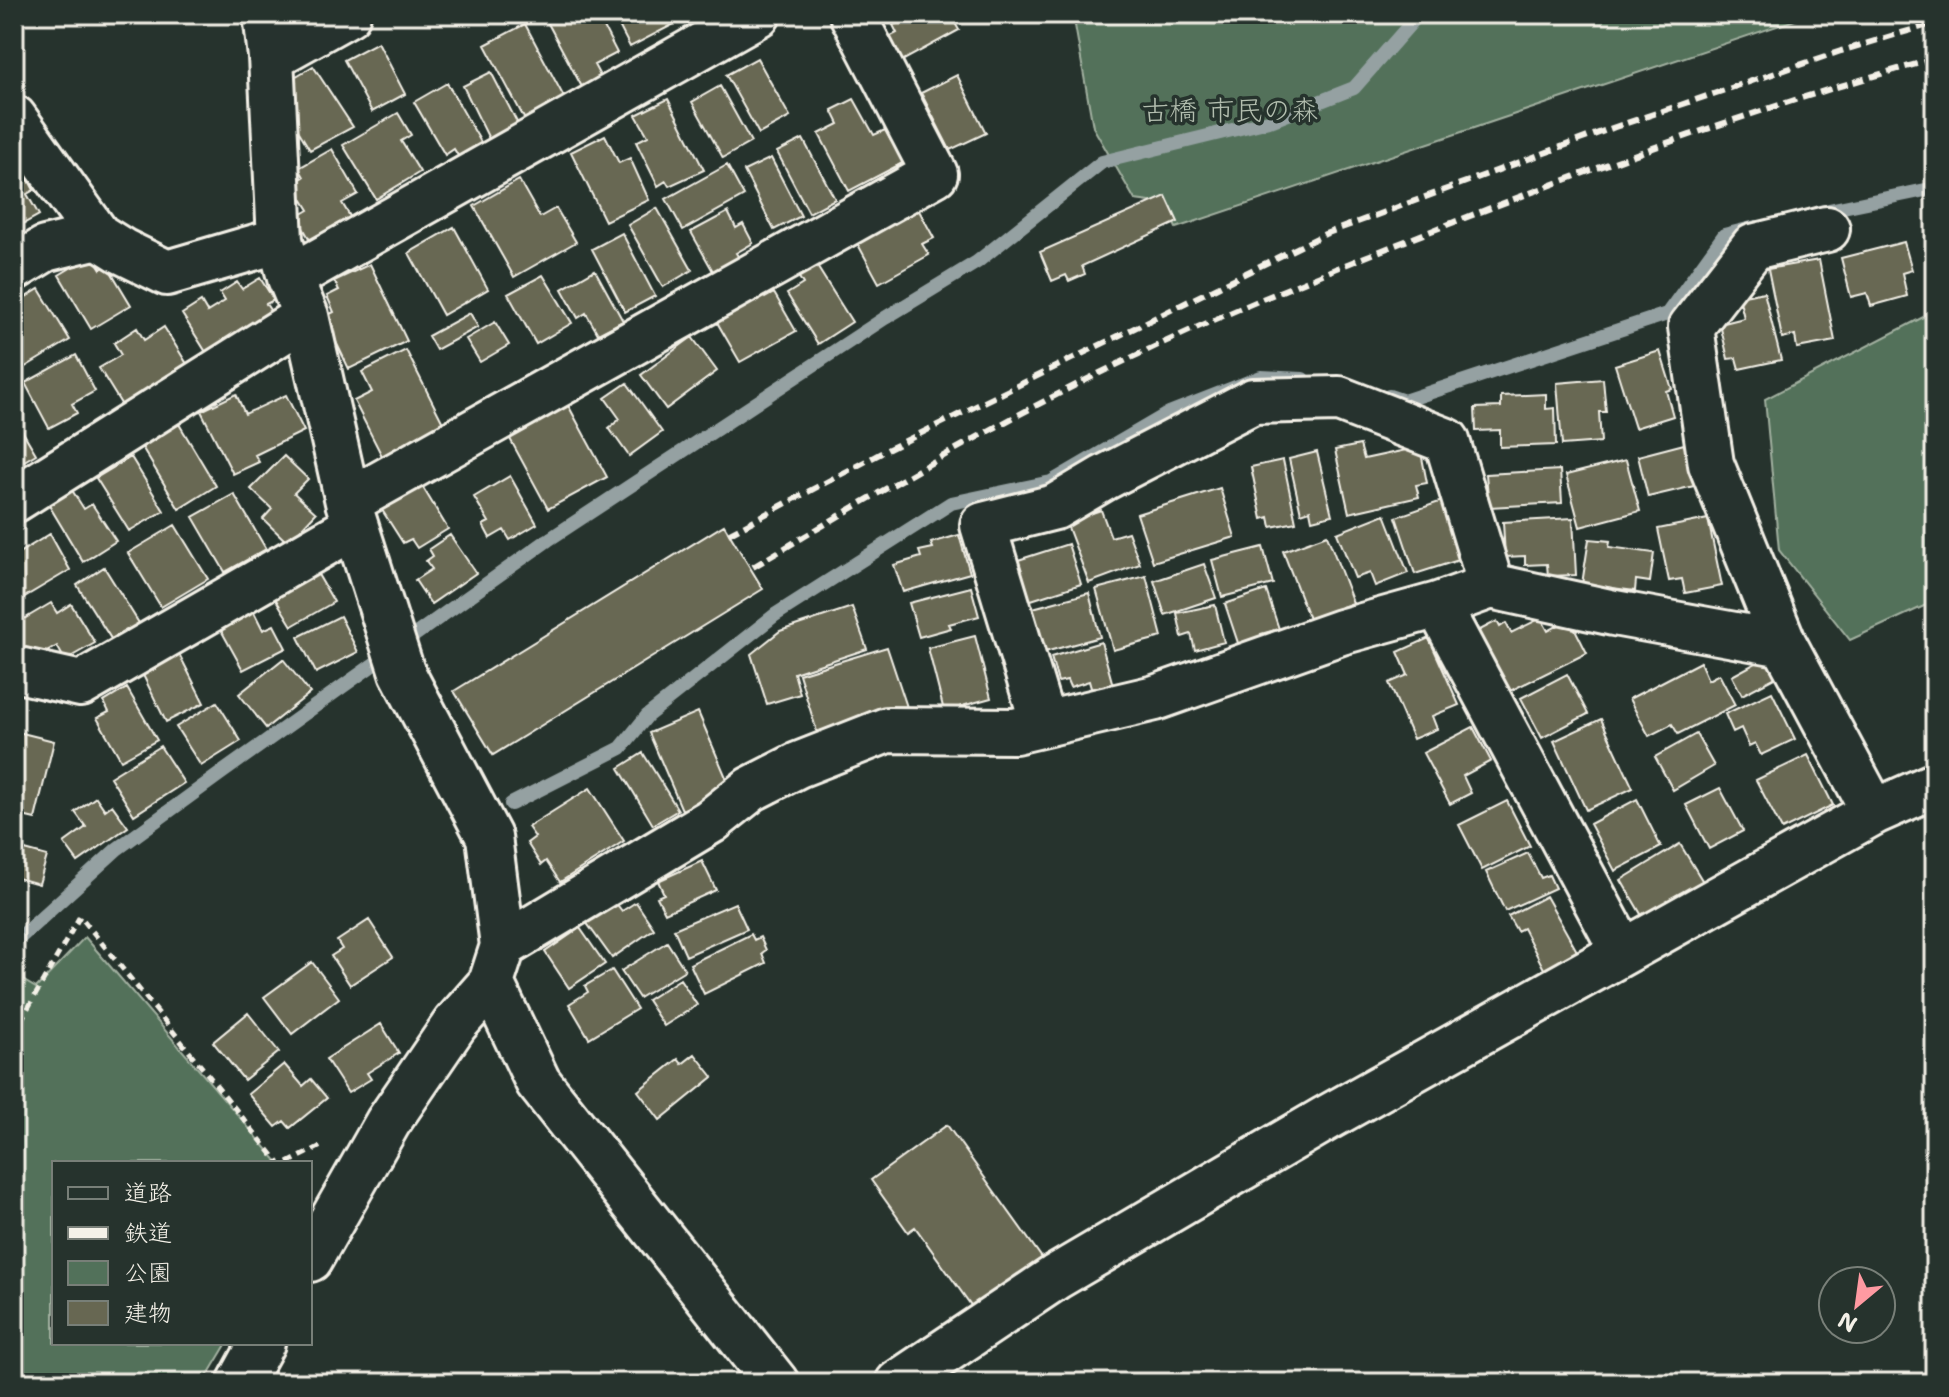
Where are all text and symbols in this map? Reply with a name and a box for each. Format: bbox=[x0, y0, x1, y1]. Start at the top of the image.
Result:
park label: 古橋 市民の森 bbox=[1141, 91, 1319, 129]
legend bbox=[52, 1161, 312, 1345]
text: 道路 bbox=[124, 1177, 172, 1209]
text: 鉄道 bbox=[124, 1217, 172, 1249]
text: 公園 bbox=[124, 1257, 172, 1289]
north arrow bbox=[1817, 1265, 1897, 1345]
text: 建物 bbox=[124, 1297, 172, 1329]
text: N bbox=[1833, 1305, 1862, 1339]

